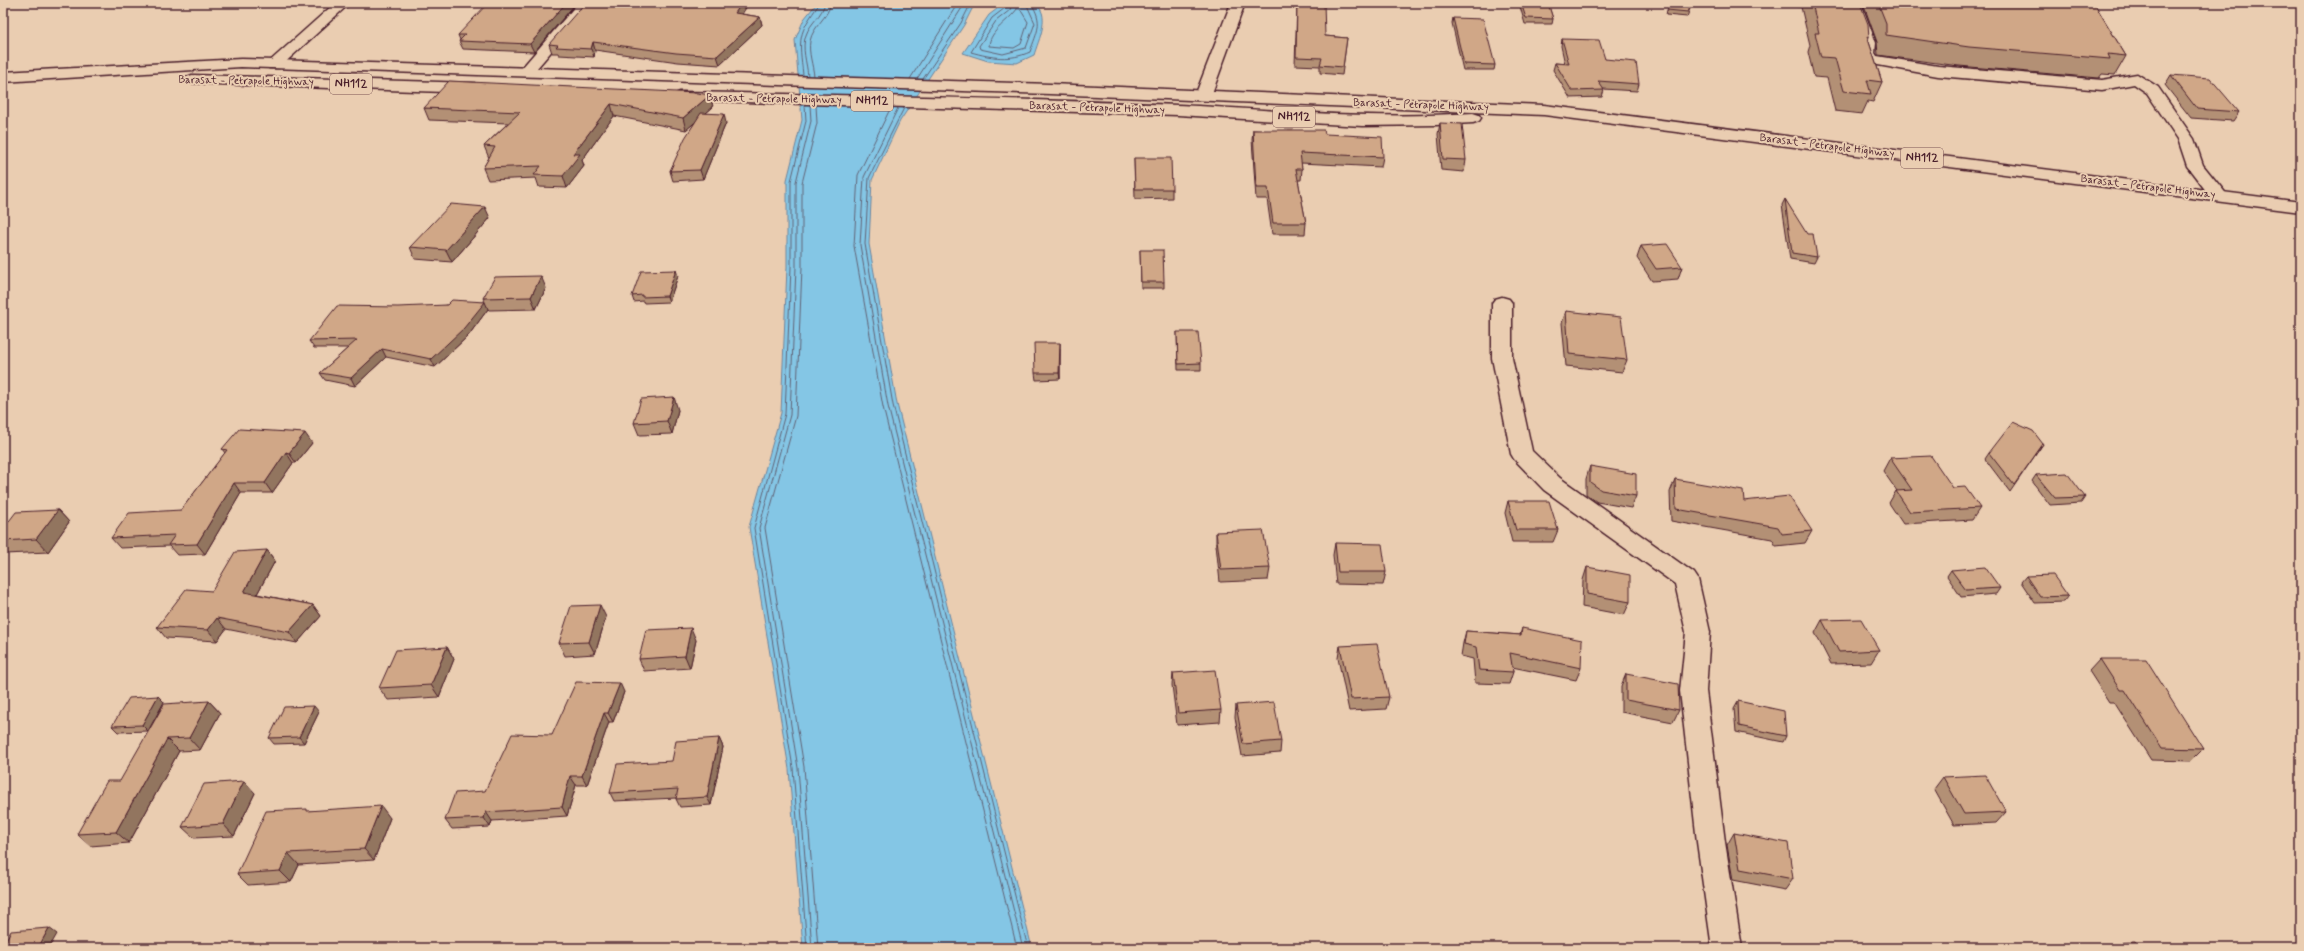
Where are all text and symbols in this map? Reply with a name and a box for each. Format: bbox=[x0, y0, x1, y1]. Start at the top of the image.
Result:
street label: Barasat - Petrapole Highway bbox=[178, 73, 314, 89]
road number: NH112 bbox=[330, 74, 372, 94]
street label: Barasat - Petrapole Highway bbox=[706, 91, 842, 107]
road number: NH112 bbox=[851, 91, 893, 111]
street label: Barasat - Petrapole Highway bbox=[1353, 96, 1489, 114]
street label: Barasat - Petrapole Highway bbox=[1029, 99, 1165, 117]
road number: NH112 bbox=[1273, 107, 1315, 127]
street label: Barasat - Petrapole Highway bbox=[1759, 131, 1895, 161]
road number: NH112 bbox=[1901, 148, 1943, 168]
street label: Barasat - Petrapole Highway bbox=[2080, 172, 2216, 202]

